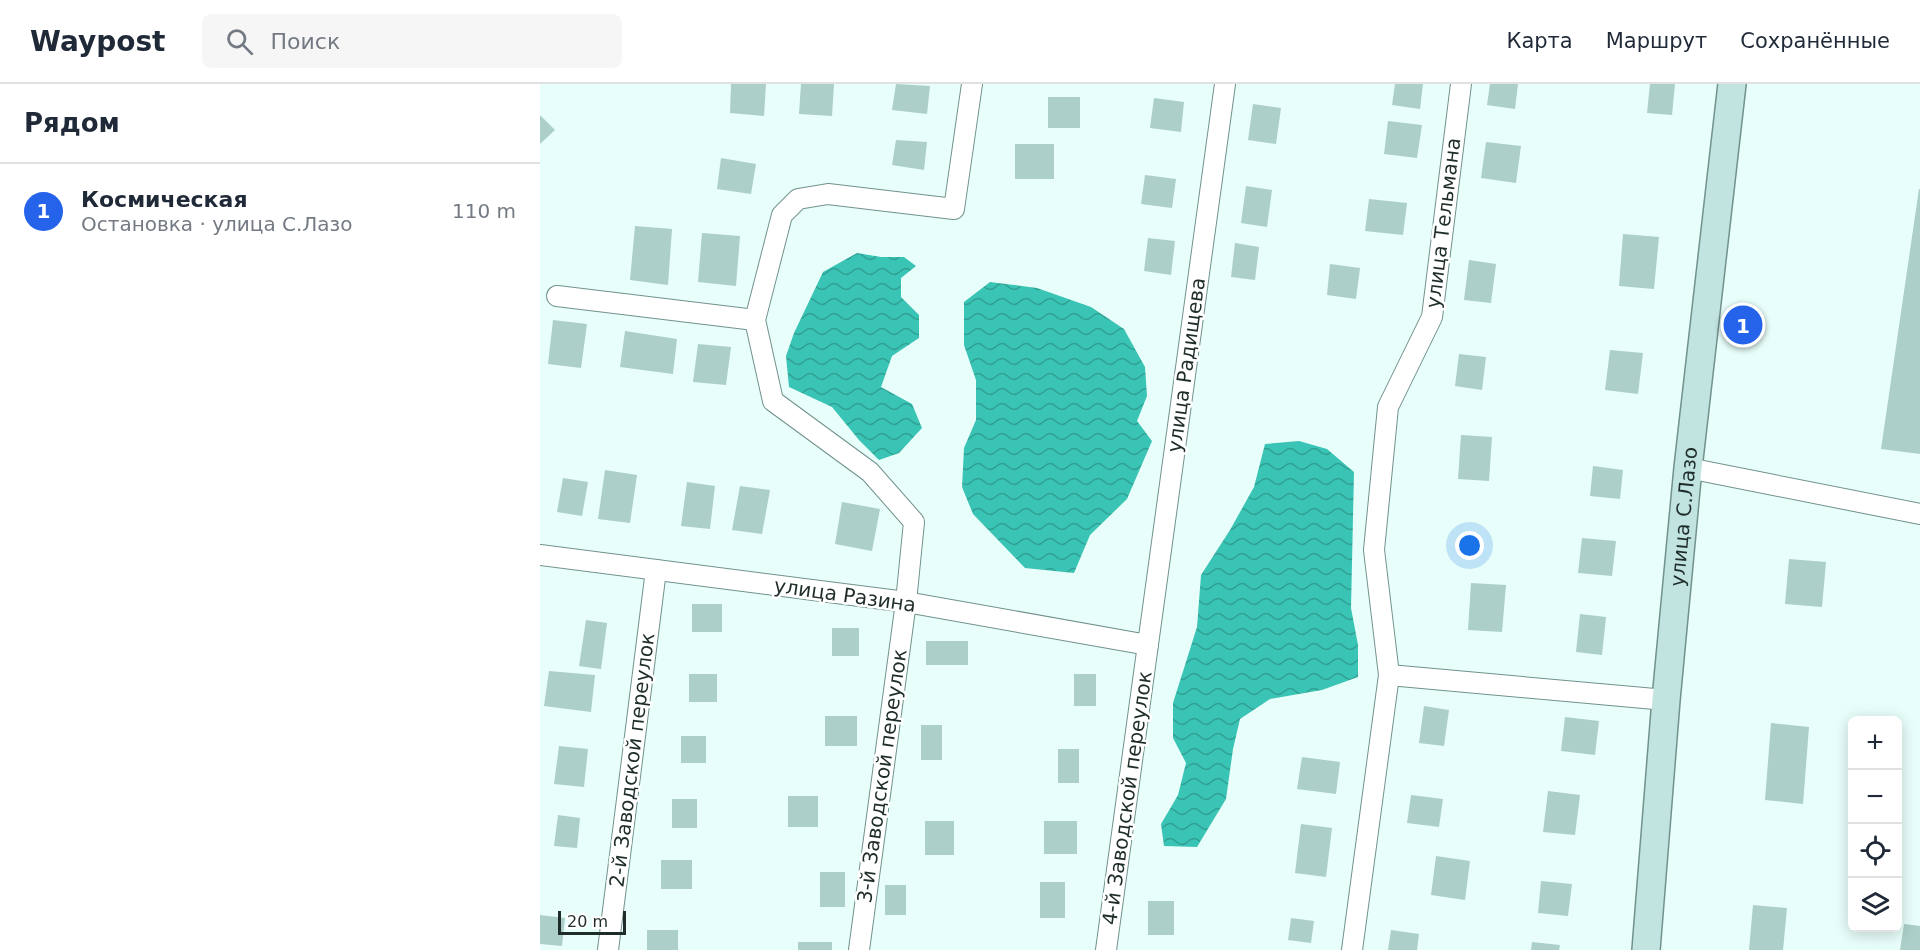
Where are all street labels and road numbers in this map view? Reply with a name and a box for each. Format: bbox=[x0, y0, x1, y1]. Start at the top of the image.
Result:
street label: улица Тельмана bbox=[1421, 136, 1465, 310]
street label: улица Радищева bbox=[1162, 276, 1210, 454]
street label: улица С.Лазо bbox=[1665, 445, 1702, 588]
street label: улица Разина bbox=[772, 573, 918, 617]
street label: 2-й Заводской переулок bbox=[604, 631, 660, 889]
street label: 3-й Заводской переулок bbox=[852, 647, 912, 905]
street label: 4-й Заводской переулок bbox=[1097, 669, 1157, 927]

